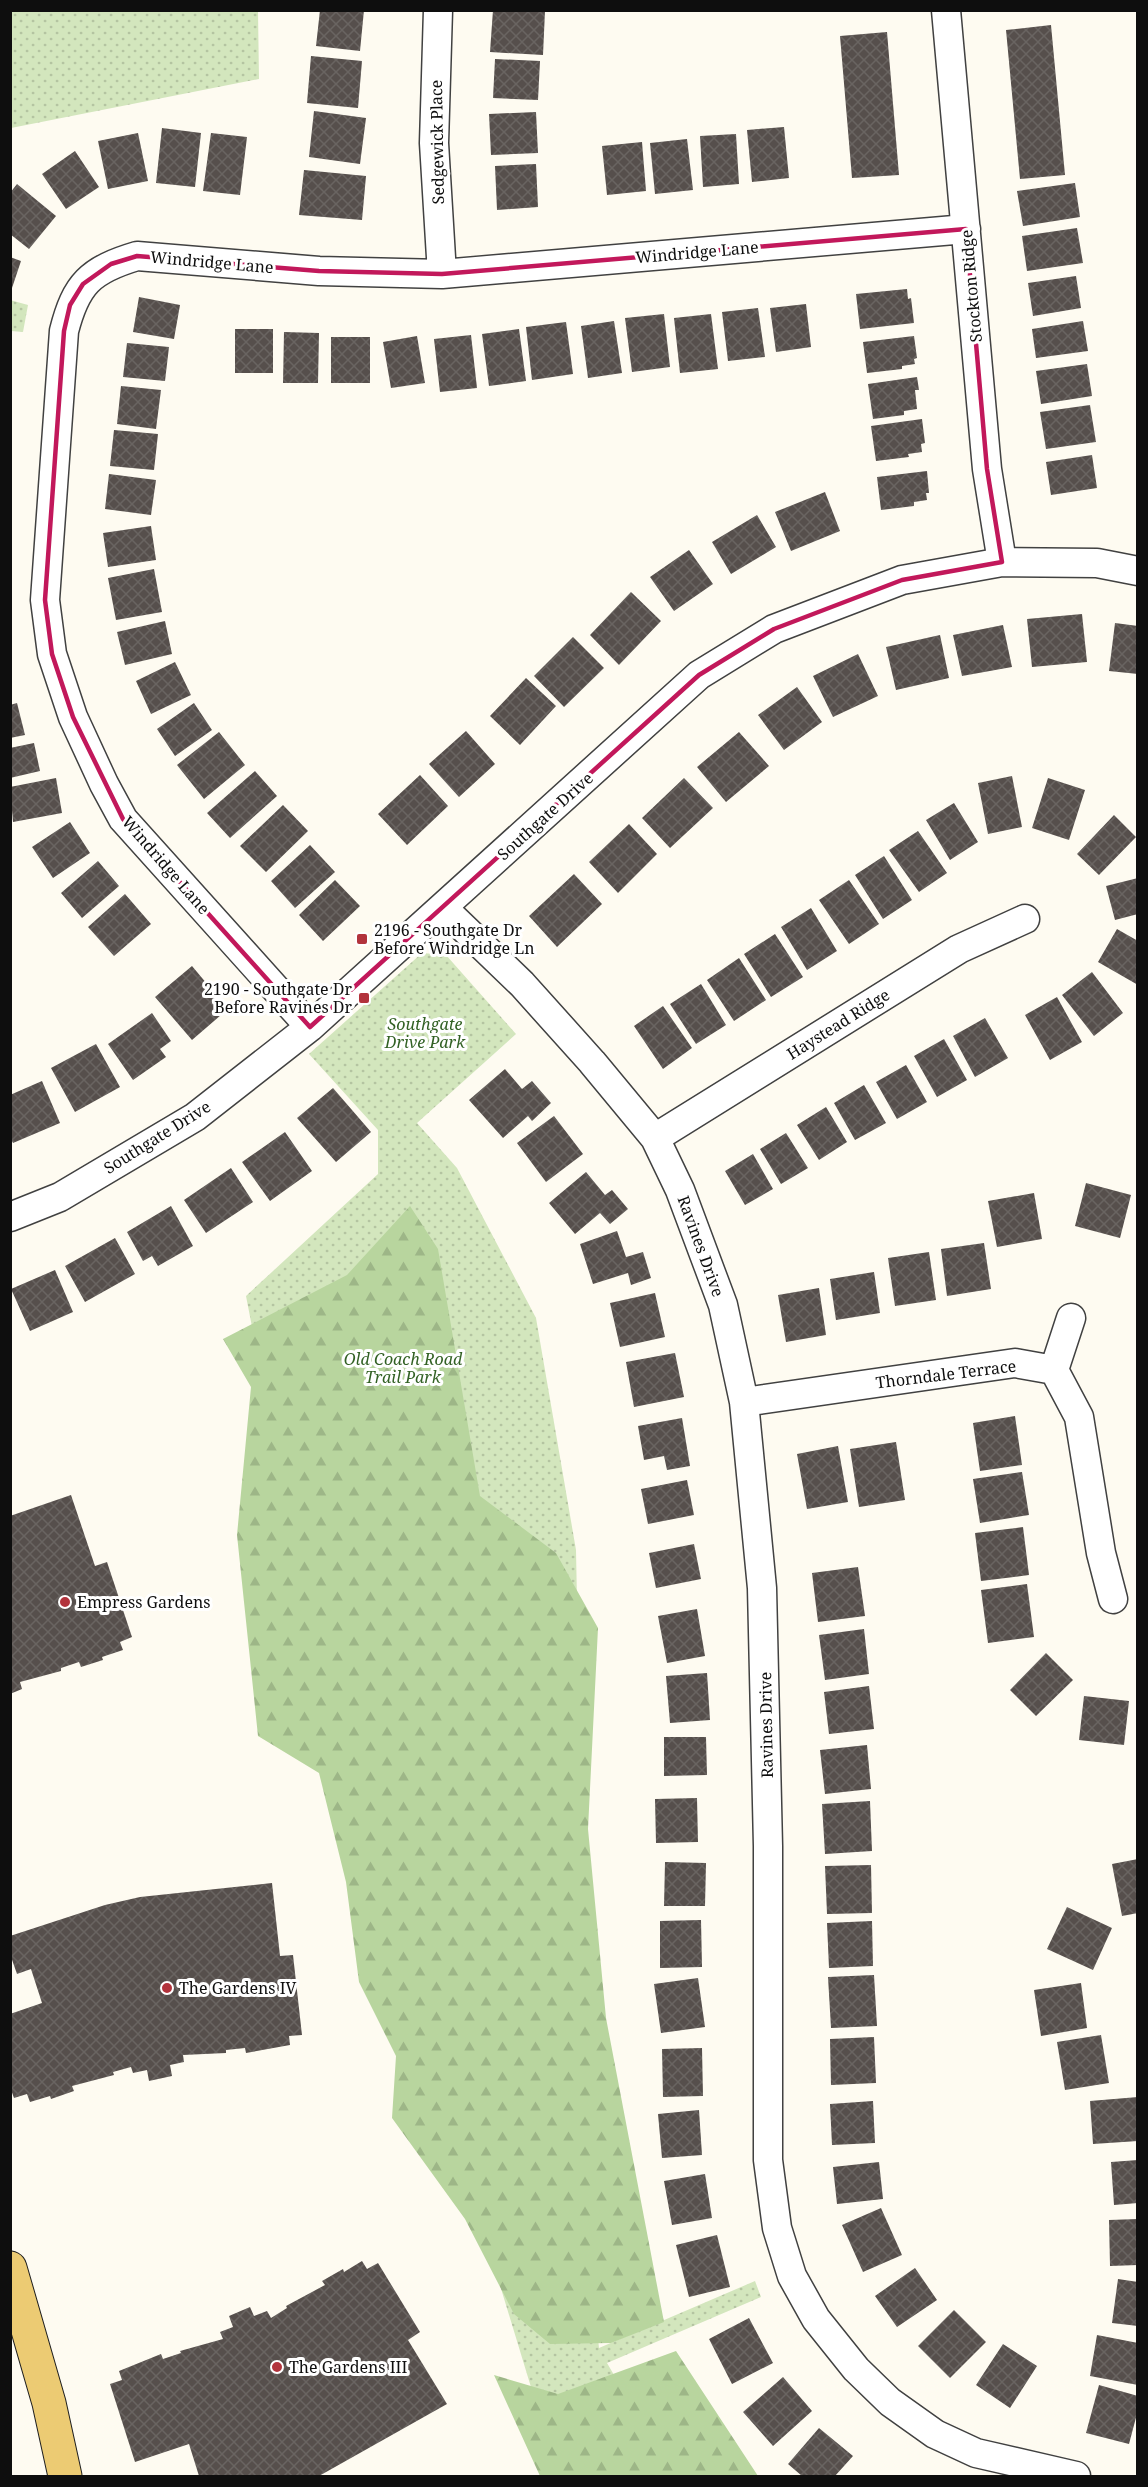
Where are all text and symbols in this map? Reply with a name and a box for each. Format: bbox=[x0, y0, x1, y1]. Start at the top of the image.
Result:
street label: Sedgewick Place bbox=[425, 80, 449, 204]
street label: Stockton Ridge bbox=[955, 229, 987, 343]
street label: Windridge Lane bbox=[634, 236, 760, 268]
street label: Windridge Lane bbox=[149, 246, 275, 278]
street label: Southgate Drive bbox=[492, 767, 598, 865]
street label: Windridge Lane bbox=[117, 811, 215, 919]
place label: 2196 - Southgate Dr Before Windridge Ln bbox=[374, 919, 535, 959]
marker: 2196 - Southgate Dr Before Windridge Ln bbox=[355, 932, 369, 946]
place label: 2190 - Southgate Dr Before Ravines Dr bbox=[204, 978, 352, 1018]
street label: Haystead Ridge bbox=[782, 984, 894, 1064]
marker: 2190 - Southgate Dr Before Ravines Dr bbox=[357, 991, 371, 1005]
park label: Southgate Drive Park bbox=[384, 1013, 466, 1053]
street label: Southgate Drive bbox=[99, 1095, 215, 1179]
street label: Ravines Drive bbox=[672, 1192, 730, 1300]
park label: Old Coach Road Trail Park bbox=[344, 1348, 463, 1388]
street label: Thorndale Terrace bbox=[875, 1354, 1017, 1394]
place label: Empress Gardens bbox=[77, 1591, 211, 1613]
marker: Empress Gardens bbox=[58, 1595, 72, 1609]
street label: Ravines Drive bbox=[754, 1672, 778, 1778]
place label: The Gardens IV bbox=[179, 1977, 297, 1999]
marker: The Gardens IV bbox=[160, 1981, 174, 1995]
place label: The Gardens III bbox=[289, 2356, 407, 2378]
marker: The Gardens III bbox=[270, 2360, 284, 2374]

